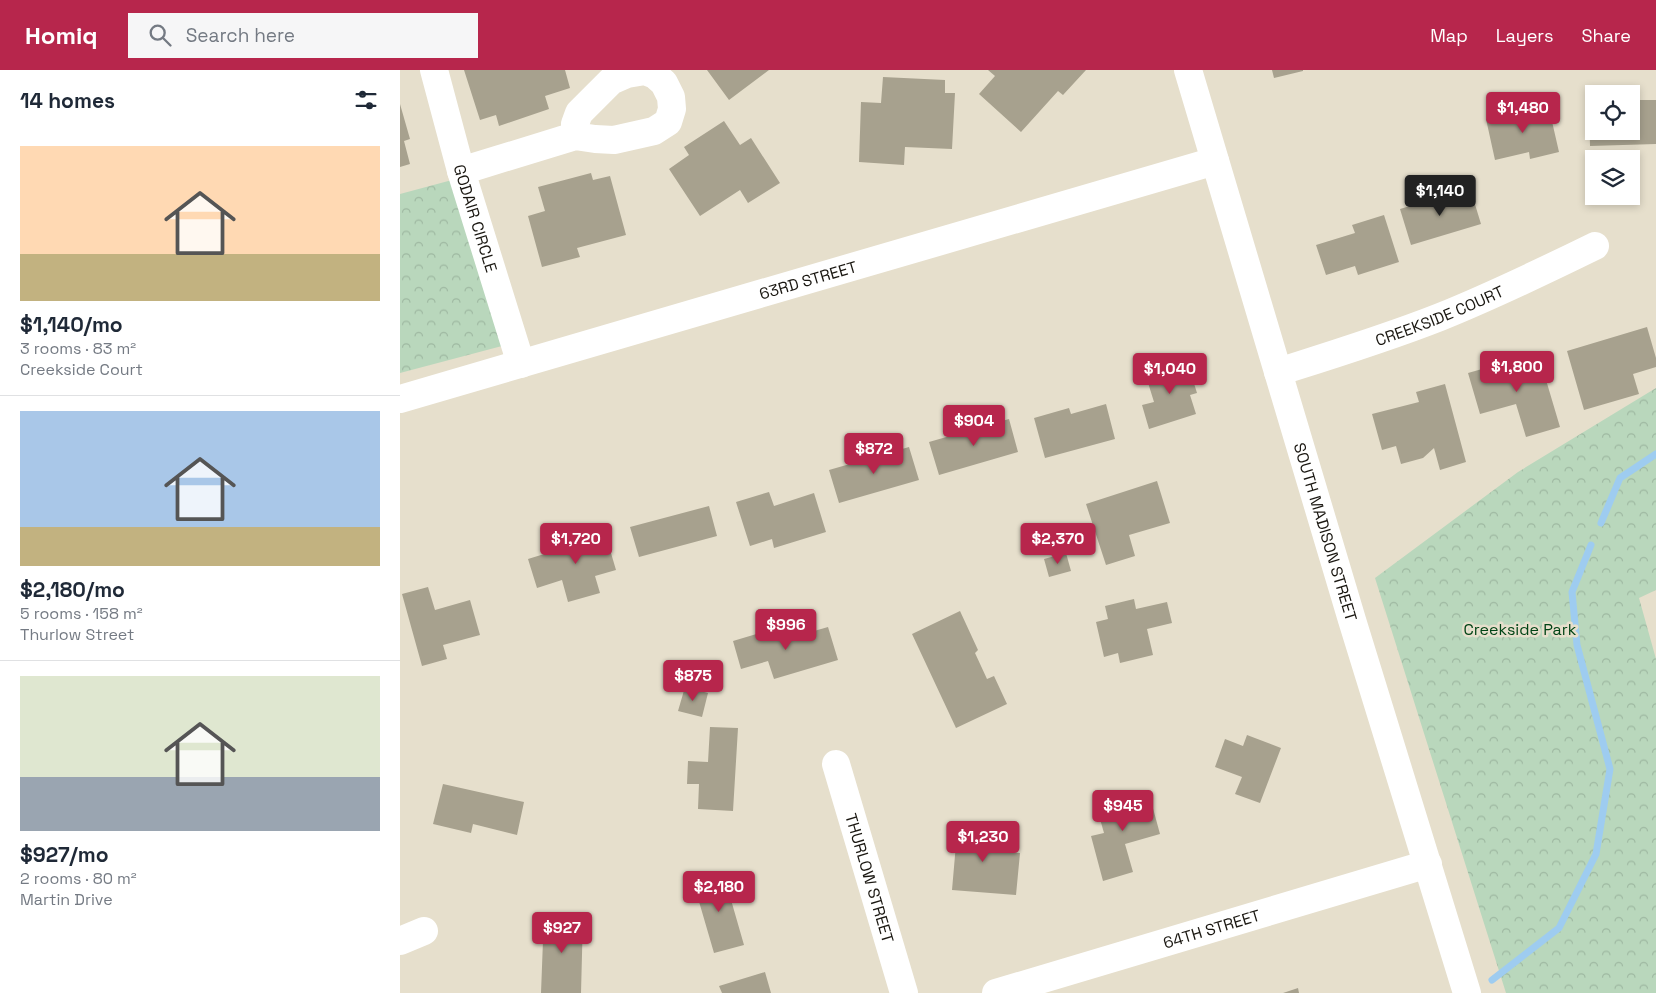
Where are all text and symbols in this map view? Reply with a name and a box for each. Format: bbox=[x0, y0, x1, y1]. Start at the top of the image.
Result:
search box bbox=[128, 13, 478, 58]
text: Homiq bbox=[25, 20, 98, 51]
icon: search bbox=[146, 21, 174, 49]
text: Search here bbox=[186, 23, 295, 48]
text: Map bbox=[1430, 24, 1468, 47]
text: Layers bbox=[1496, 24, 1553, 47]
text: Share bbox=[1581, 24, 1631, 47]
map controls bbox=[1585, 85, 1640, 205]
button: locate bbox=[1585, 85, 1640, 140]
icon: filters bbox=[352, 86, 380, 114]
text: 14 homes bbox=[20, 87, 115, 114]
pin: $1,480 bbox=[1482, 92, 1564, 134]
text: $1,480 bbox=[1497, 97, 1549, 118]
button: layers bbox=[1585, 150, 1640, 205]
street label: GODAIR CIRCLE bbox=[449, 162, 502, 275]
pin: $1,140 bbox=[1399, 174, 1481, 217]
icon: home bbox=[155, 178, 245, 268]
text: $1,140 bbox=[1416, 180, 1464, 201]
street label: 63RD STREET bbox=[757, 256, 859, 304]
street label: CREEKSIDE COURT bbox=[1372, 280, 1507, 350]
text: $1,140/mo bbox=[20, 311, 123, 338]
text: 3 rooms · 83 m² bbox=[20, 338, 136, 359]
pin: $1,800 bbox=[1476, 350, 1558, 393]
pin: $1,040 bbox=[1129, 352, 1211, 395]
text: $1,800 bbox=[1491, 356, 1543, 377]
text: $1,040 bbox=[1144, 358, 1196, 379]
text: Creekside Court bbox=[20, 359, 143, 380]
pin: $904 bbox=[944, 404, 1004, 447]
text: $904 bbox=[954, 410, 994, 431]
pin: $872 bbox=[844, 432, 904, 475]
text: $872 bbox=[855, 438, 893, 459]
street label: SOUTH MADISON STREET bbox=[1289, 440, 1362, 624]
icon: home bbox=[155, 444, 245, 534]
pin: $1,720 bbox=[535, 522, 617, 565]
pin: $2,370 bbox=[1017, 522, 1099, 565]
text: $1,720 bbox=[551, 528, 601, 549]
text: $2,370 bbox=[1032, 528, 1084, 549]
text: $2,180/mo bbox=[20, 576, 125, 603]
text: 5 rooms · 158 m² bbox=[20, 603, 143, 624]
pin: $996 bbox=[756, 608, 816, 651]
text: $996 bbox=[766, 614, 806, 635]
park label: Creekside Park bbox=[1464, 619, 1577, 640]
text: Thurlow Street bbox=[20, 624, 134, 645]
pin: $875 bbox=[663, 660, 723, 702]
text: $875 bbox=[674, 665, 712, 686]
icon: home bbox=[155, 709, 245, 799]
pin: $945 bbox=[1093, 790, 1153, 832]
text: $945 bbox=[1103, 795, 1143, 816]
street label: THURLOW STREET bbox=[841, 811, 899, 945]
pin: $1,230 bbox=[942, 820, 1024, 863]
text: $1,230 bbox=[957, 826, 1009, 847]
text: $927/mo bbox=[20, 841, 109, 868]
text: 2 rooms · 80 m² bbox=[20, 868, 137, 889]
pin: $2,180 bbox=[678, 870, 760, 913]
text: $2,180 bbox=[694, 876, 744, 897]
text: Martin Drive bbox=[20, 889, 113, 910]
street label: 64TH STREET bbox=[1161, 904, 1263, 953]
pin: $927 bbox=[532, 912, 592, 954]
text: $927 bbox=[543, 917, 581, 938]

